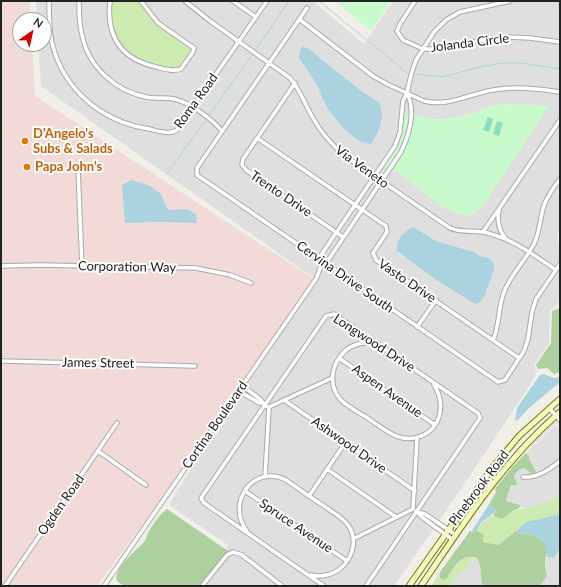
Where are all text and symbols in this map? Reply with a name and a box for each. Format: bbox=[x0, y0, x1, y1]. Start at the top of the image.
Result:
north arrow bbox=[12, 12, 52, 52]
text: N bbox=[31, 15, 46, 30]
street label: Jolanda Circle bbox=[430, 30, 510, 56]
street label: Roma Road bbox=[171, 70, 221, 132]
place label: D'Angelo's Subs & Salads bbox=[33, 126, 113, 157]
marker: D'Angelo's Subs & Salads bbox=[20, 136, 30, 146]
street label: Via Veneto bbox=[332, 142, 392, 192]
place label: Papa John's bbox=[35, 159, 102, 175]
marker: Papa John's bbox=[22, 162, 32, 172]
street label: Trento Drive bbox=[247, 168, 315, 220]
street label: Cervina Drive South bbox=[293, 238, 397, 316]
street label: Vasto Drive bbox=[375, 256, 439, 306]
street label: Corporation Way bbox=[78, 258, 176, 276]
street label: Longwood Drive bbox=[330, 311, 418, 375]
street label: James Street bbox=[62, 355, 134, 371]
street label: Aspen Avenue bbox=[349, 361, 425, 421]
street label: Cortina Boulevard bbox=[179, 378, 251, 472]
street label: Ashwood Drive bbox=[308, 413, 390, 477]
street label: Pinebrook Road bbox=[446, 447, 512, 529]
street label: Ogden Road bbox=[34, 472, 88, 538]
street label: Spruce Avenue bbox=[256, 496, 336, 556]

